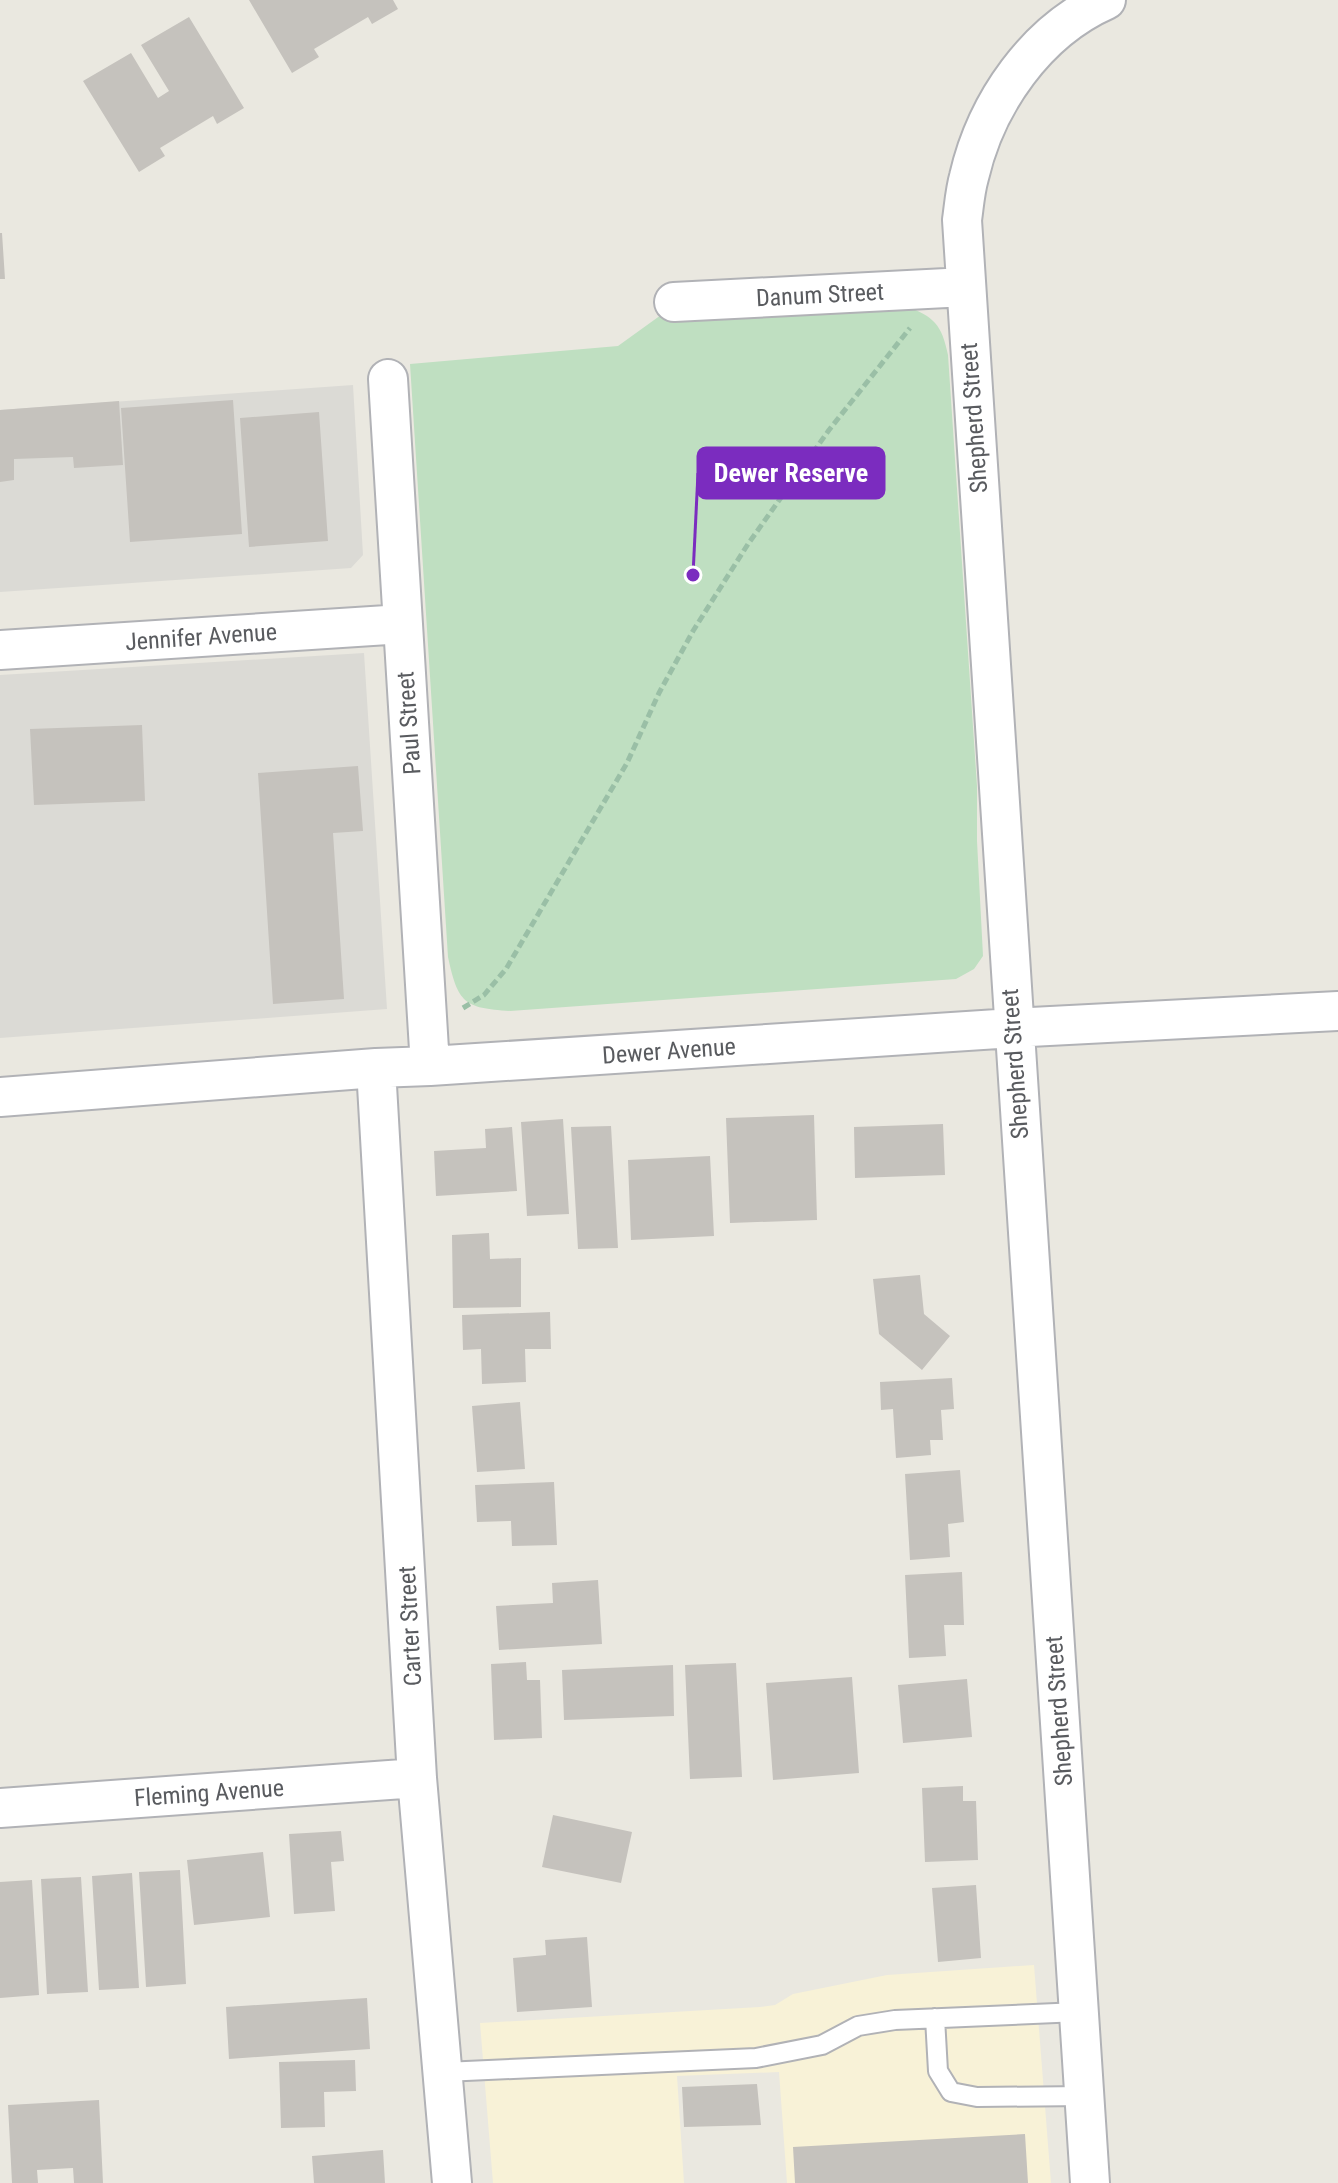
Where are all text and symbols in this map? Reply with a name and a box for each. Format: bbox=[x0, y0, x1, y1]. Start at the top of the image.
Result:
street label: Danum Street bbox=[755, 278, 885, 312]
street label: Shepherd Street bbox=[955, 342, 993, 494]
callout: Dewer Reserve bbox=[698, 448, 884, 498]
text: Dewer Reserve bbox=[714, 458, 868, 488]
street label: Jennifer Avenue bbox=[124, 618, 278, 656]
street label: Paul Street bbox=[391, 670, 427, 776]
street label: Shepherd Street bbox=[996, 988, 1034, 1140]
street label: Dewer Avenue bbox=[601, 1032, 737, 1070]
street label: Carter Street bbox=[393, 1565, 427, 1687]
street label: Shepherd Street bbox=[1040, 1635, 1078, 1787]
street label: Fleming Avenue bbox=[133, 1774, 285, 1812]

